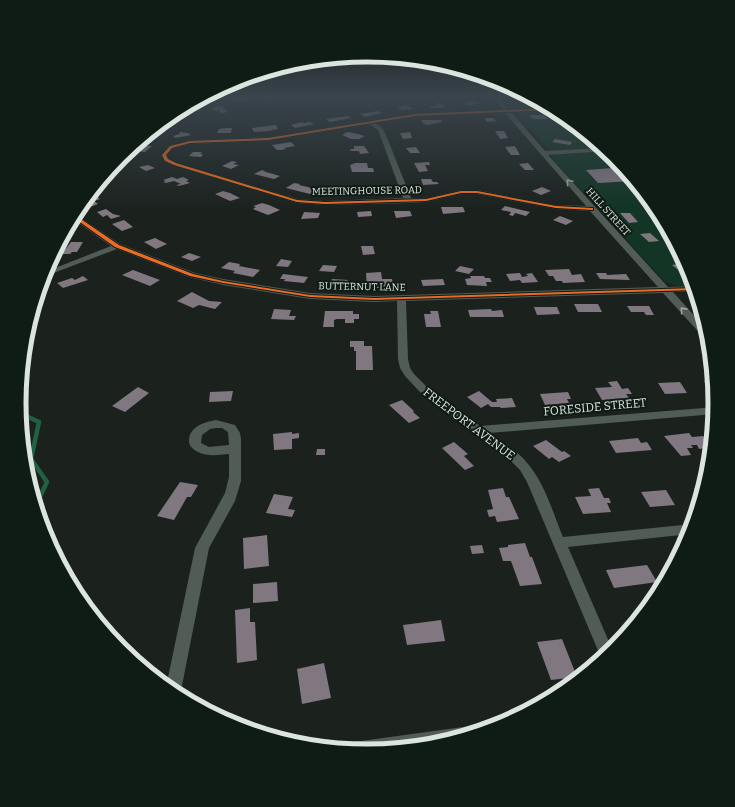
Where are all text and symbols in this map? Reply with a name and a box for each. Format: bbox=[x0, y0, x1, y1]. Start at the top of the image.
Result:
one-way arrow bbox=[566, 179, 573, 187]
street label: MEETINGHOUSE ROAD bbox=[312, 184, 422, 198]
street label: HILL STREET bbox=[583, 186, 633, 239]
street label: BUTTERNUT LANE bbox=[318, 280, 406, 294]
one-way arrow bbox=[681, 308, 688, 315]
street label: FREEPORT AVENUE bbox=[421, 385, 517, 463]
street label: FORESIDE STREET bbox=[543, 396, 647, 418]

